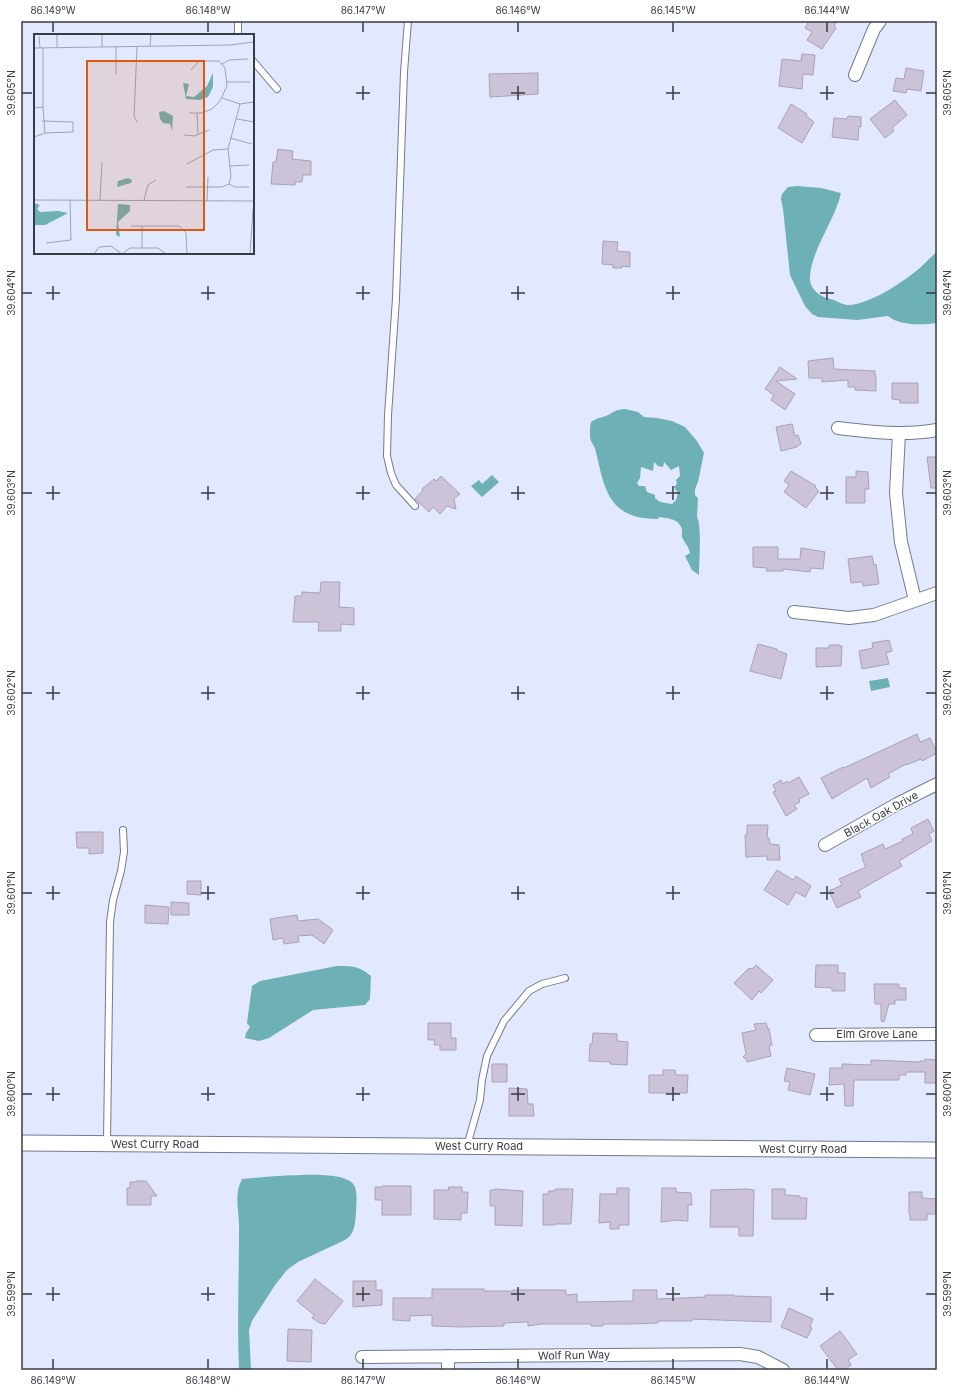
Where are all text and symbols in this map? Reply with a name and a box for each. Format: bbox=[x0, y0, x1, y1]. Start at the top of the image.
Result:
text: 86.149°W bbox=[30, 4, 76, 16]
text: 86.148°W bbox=[185, 4, 231, 16]
text: 86.147°W bbox=[341, 4, 385, 16]
text: 86.146°W bbox=[495, 4, 541, 16]
text: 86.145°W bbox=[650, 4, 696, 16]
text: 86.144°W bbox=[804, 4, 850, 16]
inset map bbox=[34, 34, 254, 254]
text: 39.605°N bbox=[5, 70, 17, 116]
text: 39.605°N bbox=[941, 70, 953, 116]
text: 39.604°N bbox=[5, 270, 17, 316]
text: 39.604°N bbox=[941, 270, 953, 316]
text: 39.603°N bbox=[5, 470, 17, 516]
text: 39.603°N bbox=[941, 470, 953, 516]
text: 39.602°N bbox=[5, 670, 17, 716]
text: 39.602°N bbox=[941, 670, 953, 716]
street label: Black Oak Drive bbox=[842, 788, 920, 840]
text: 39.601°N bbox=[5, 871, 17, 915]
text: 39.601°N bbox=[941, 871, 953, 915]
street label: Elm Grove Lane bbox=[836, 1027, 918, 1041]
text: 39.600°N bbox=[5, 1071, 17, 1117]
text: 39.600°N bbox=[941, 1071, 953, 1117]
street label: West Curry Road bbox=[111, 1137, 199, 1151]
street label: West Curry Road bbox=[435, 1139, 523, 1153]
street label: West Curry Road bbox=[759, 1142, 847, 1156]
text: 39.599°N bbox=[5, 1271, 17, 1317]
text: 39.599°N bbox=[941, 1271, 953, 1317]
street label: Wolf Run Way bbox=[538, 1347, 610, 1363]
text: 86.149°W bbox=[30, 1374, 76, 1386]
text: 86.148°W bbox=[185, 1374, 231, 1386]
text: 86.147°W bbox=[341, 1374, 385, 1386]
text: 86.146°W bbox=[495, 1374, 541, 1386]
text: 86.145°W bbox=[650, 1374, 696, 1386]
text: 86.144°W bbox=[804, 1374, 850, 1386]

